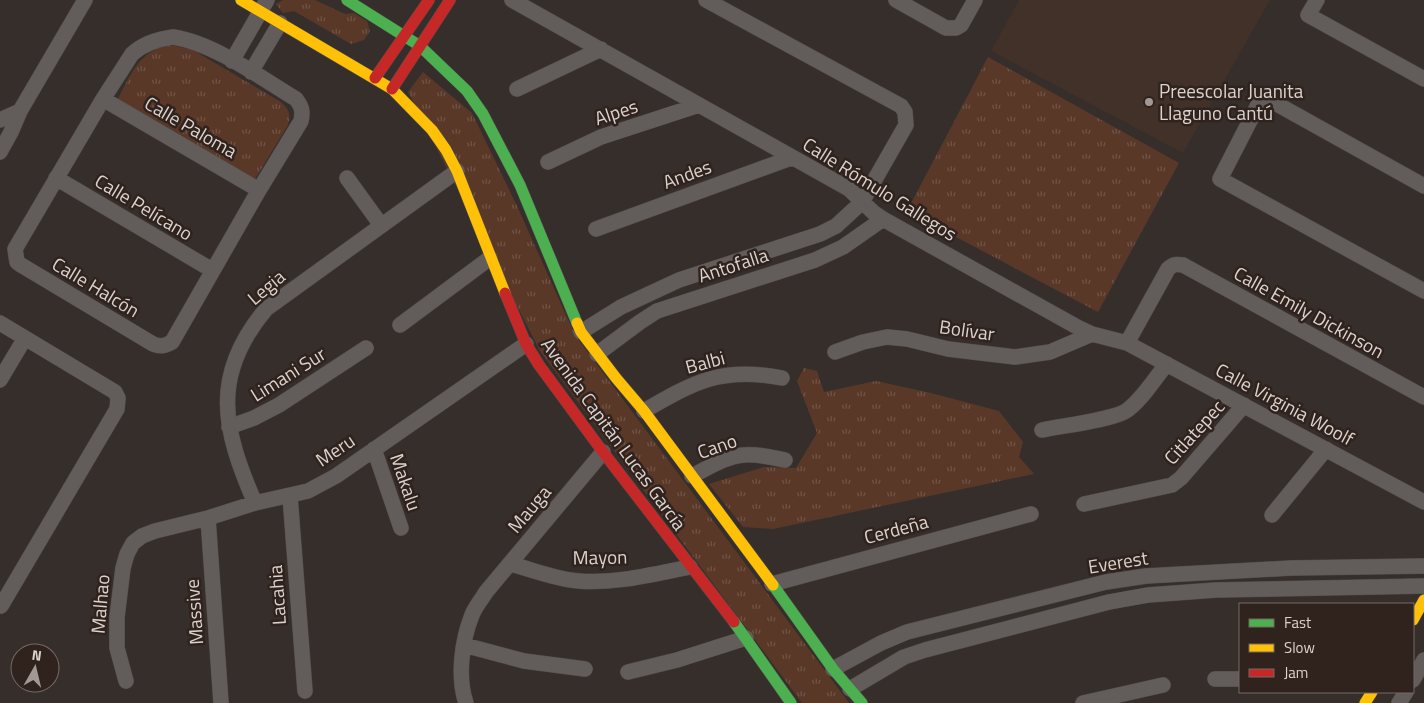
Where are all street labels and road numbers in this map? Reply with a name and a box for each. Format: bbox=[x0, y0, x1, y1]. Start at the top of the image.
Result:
street label: Calle Paloma bbox=[139, 88, 243, 165]
street label: Alpes bbox=[590, 91, 641, 132]
street label: Calle Rómulo Gallegos bbox=[798, 129, 963, 248]
street label: Andes bbox=[658, 151, 715, 196]
street label: Calle Pelícano bbox=[90, 166, 199, 247]
street label: Antofalla bbox=[694, 239, 772, 289]
street label: Calle Halcón bbox=[47, 249, 146, 324]
street label: Calle Emily Dickinson bbox=[1229, 258, 1390, 365]
street label: Legia bbox=[240, 262, 291, 311]
street label: Bolívar bbox=[938, 311, 997, 348]
street label: Avenida Capitán Lucas García bbox=[535, 331, 695, 536]
street label: Limani Sur bbox=[244, 339, 331, 408]
street label: Balbi bbox=[682, 342, 728, 381]
street label: Calle Virginia Woolf bbox=[1211, 355, 1360, 453]
street label: Citlatepec bbox=[1156, 393, 1231, 471]
street label: Cano bbox=[693, 425, 741, 466]
street label: Meru bbox=[309, 426, 360, 473]
street label: Makalu bbox=[383, 449, 430, 514]
street label: Mauga bbox=[500, 478, 558, 539]
street label: Cerdeña bbox=[861, 506, 932, 551]
street label: Mayon bbox=[572, 542, 628, 571]
street label: Everest bbox=[1086, 542, 1150, 581]
street label: Lacahia bbox=[260, 563, 293, 626]
street label: Malhao bbox=[82, 573, 117, 635]
street label: Massive bbox=[177, 578, 210, 646]

